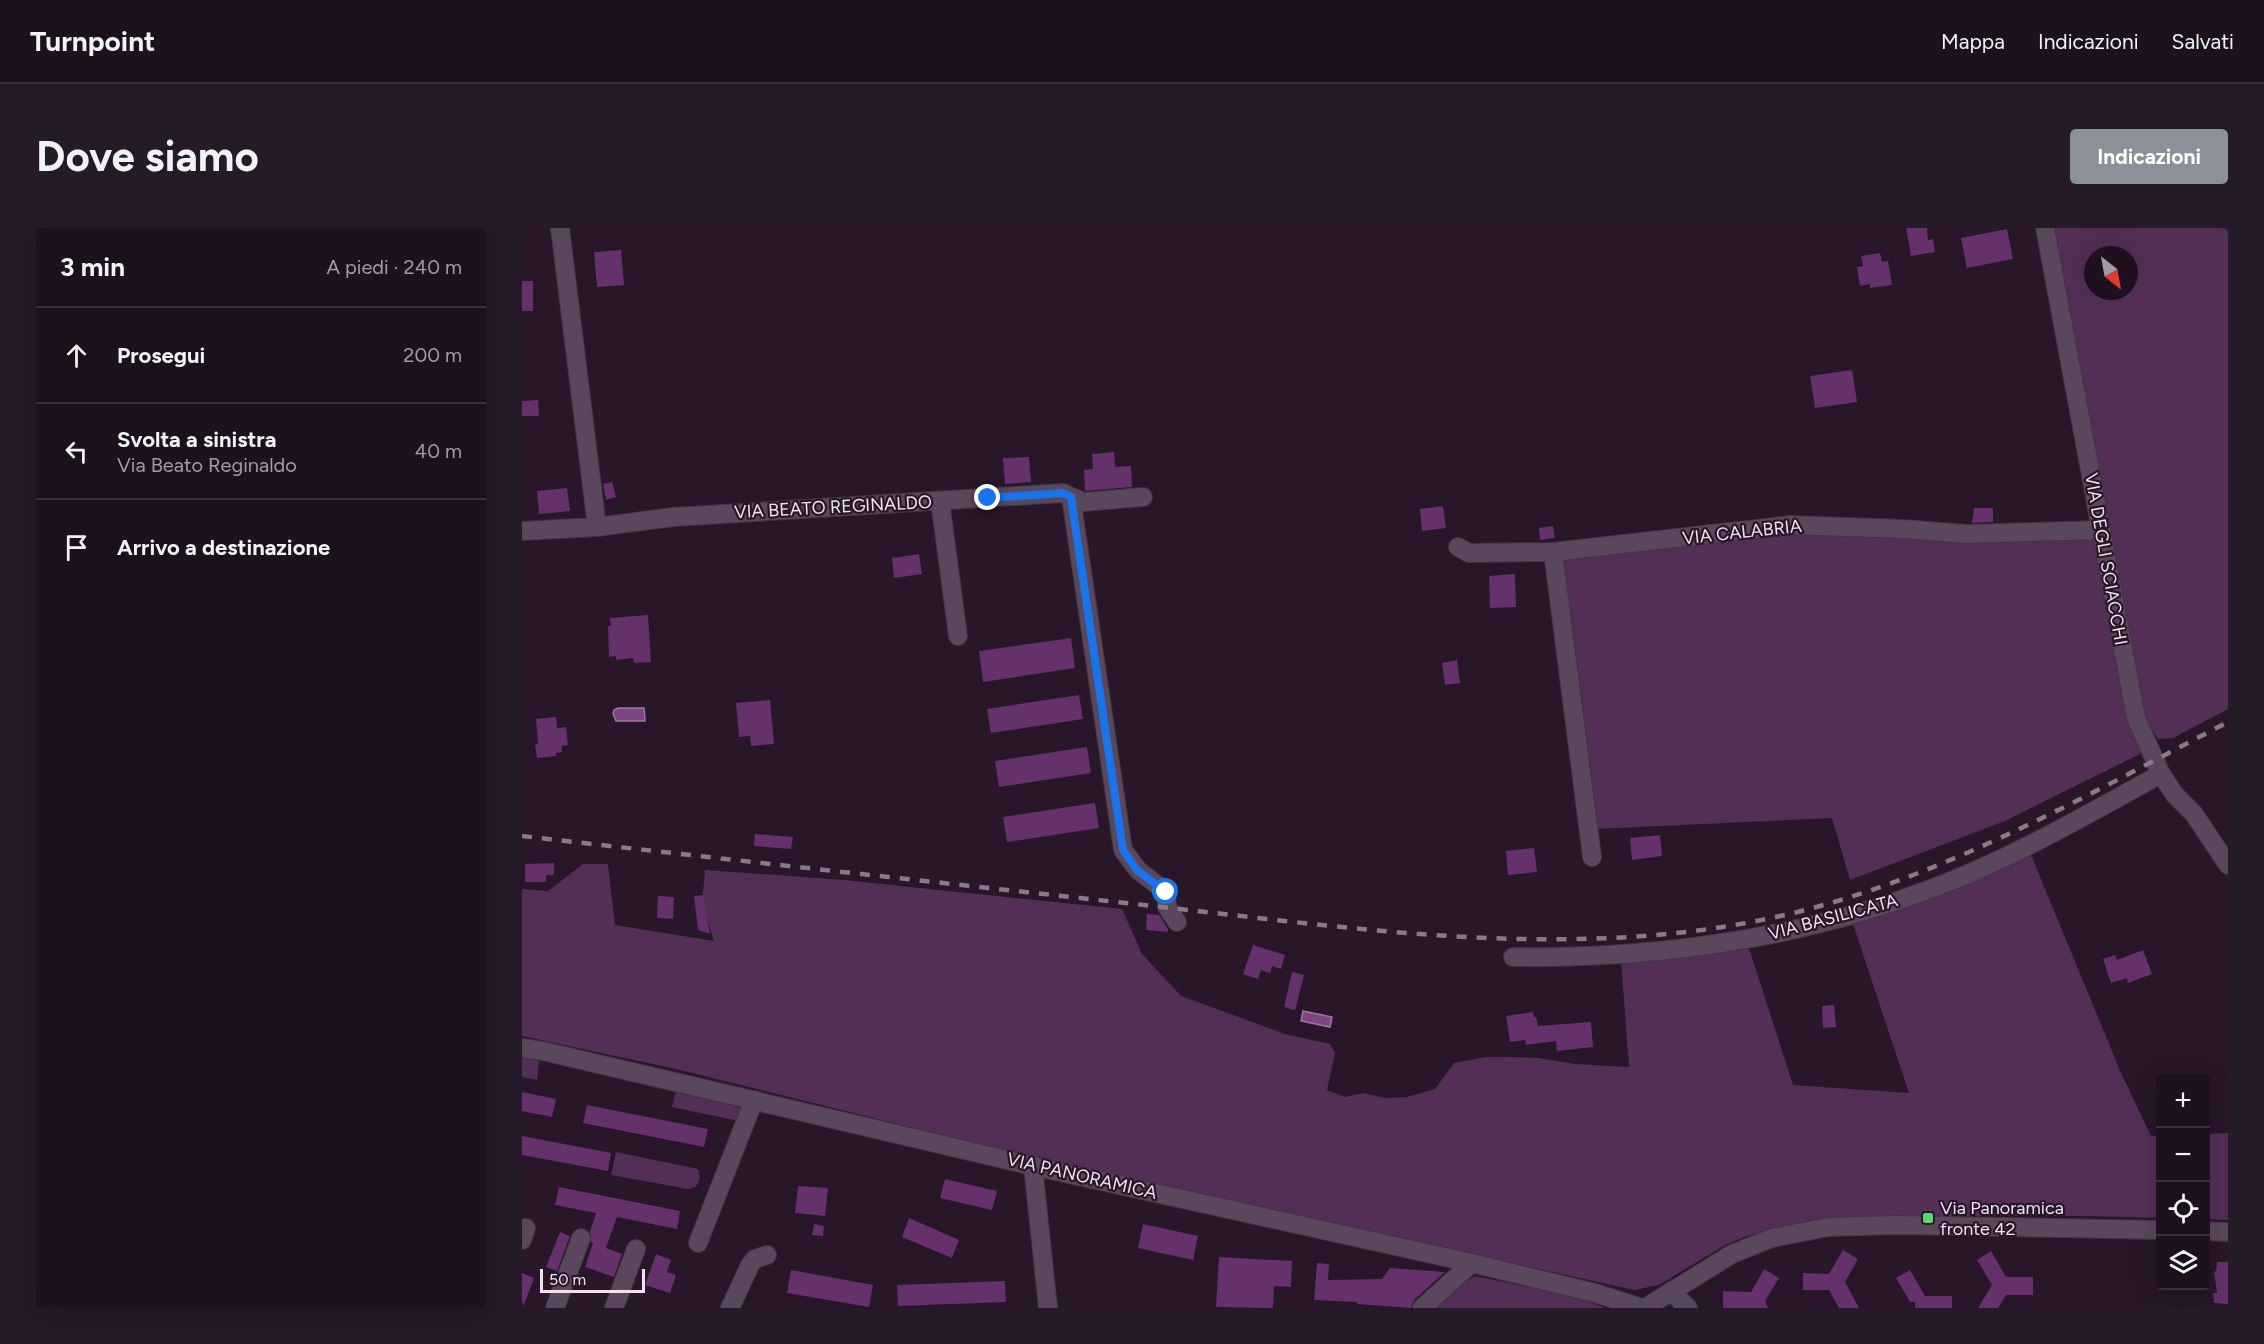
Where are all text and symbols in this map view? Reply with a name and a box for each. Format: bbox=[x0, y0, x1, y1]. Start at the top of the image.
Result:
text: Turnpoint bbox=[30, 24, 155, 58]
text: Mappa bbox=[1941, 29, 2005, 54]
text: Indicazioni bbox=[2038, 29, 2139, 54]
text: Salvati bbox=[2172, 29, 2234, 54]
button: Indicazioni bbox=[2070, 129, 2228, 184]
text: Dove siamo bbox=[36, 131, 259, 182]
north arrow bbox=[2084, 246, 2138, 300]
text: 3 min bbox=[60, 251, 125, 283]
text: A piedi · 240 m bbox=[326, 255, 462, 279]
icon: ahead bbox=[60, 339, 93, 372]
text: Prosegui bbox=[117, 342, 205, 369]
text: 200 m bbox=[403, 343, 462, 367]
text: Svolta a sinistra bbox=[117, 426, 276, 453]
icon: left bbox=[60, 435, 93, 468]
text: 40 m bbox=[415, 439, 462, 463]
text: Via Beato Reginaldo bbox=[117, 453, 297, 477]
street label: VIA DEGLI SCIACCHI bbox=[2080, 471, 2132, 647]
route end bbox=[974, 484, 1000, 510]
street label: VIA BEATO REGINALDO bbox=[734, 491, 932, 523]
street label: VIA CALABRIA bbox=[1681, 515, 1803, 549]
icon: arrive bbox=[60, 531, 93, 564]
text: Arrivo a destinazione bbox=[117, 534, 330, 561]
route start bbox=[1152, 878, 1178, 904]
street label: VIA BASILICATA bbox=[1766, 889, 1900, 945]
map controls bbox=[2156, 1074, 2210, 1290]
button: + bbox=[2156, 1074, 2210, 1128]
button: − bbox=[2156, 1128, 2210, 1182]
street label: VIA PANORAMICA bbox=[1005, 1148, 1159, 1204]
button: locate bbox=[2156, 1182, 2210, 1236]
place label: Via Panoramica fronte 42 bbox=[1940, 1197, 2064, 1240]
marker: Via Panoramica fronte 42 bbox=[1921, 1211, 1935, 1225]
button: layers bbox=[2156, 1236, 2210, 1290]
scale bar bbox=[540, 1266, 645, 1294]
text: 50 m bbox=[549, 1270, 586, 1289]

